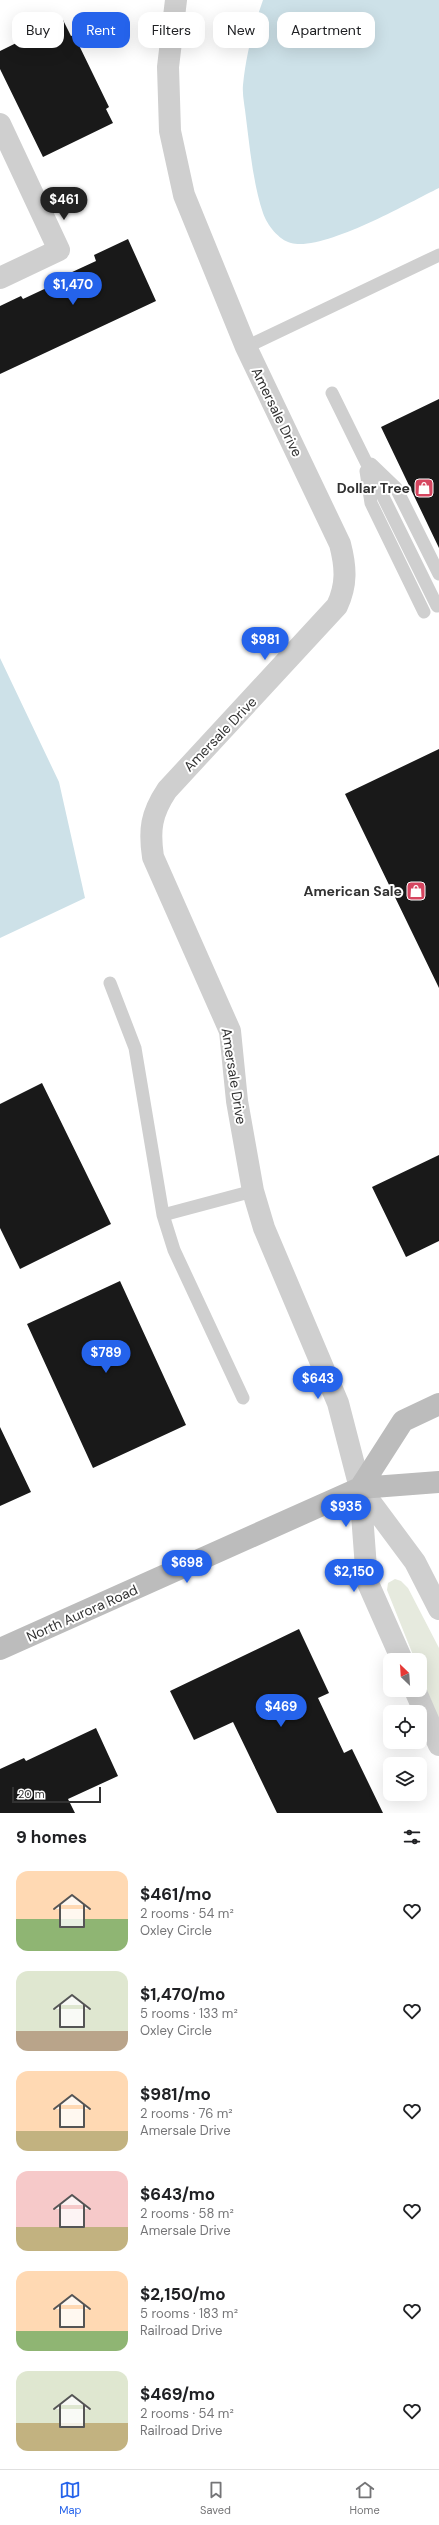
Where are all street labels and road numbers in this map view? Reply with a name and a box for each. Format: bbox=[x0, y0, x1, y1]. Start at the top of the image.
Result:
street label: Amersale Drive bbox=[248, 364, 306, 460]
street label: Amersale Drive bbox=[180, 693, 260, 775]
street label: Amersale Drive bbox=[217, 1026, 251, 1126]
street label: North Aurora Road bbox=[24, 1580, 140, 1646]

